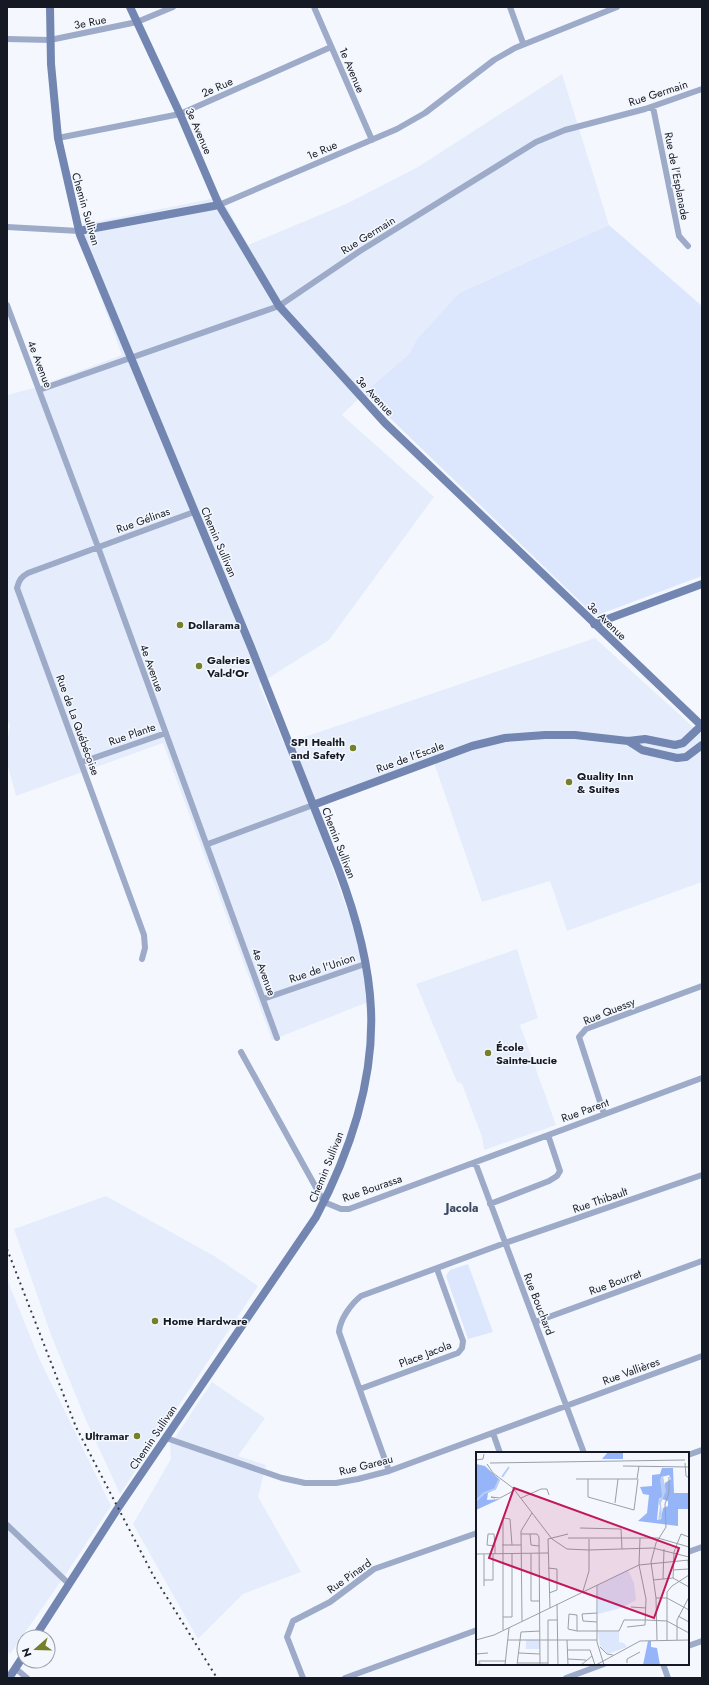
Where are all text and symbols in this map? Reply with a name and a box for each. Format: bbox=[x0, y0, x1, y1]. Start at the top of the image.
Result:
street label: 3e Rue bbox=[72, 11, 108, 33]
street label: 1e Avenue bbox=[335, 45, 369, 96]
street label: 2e Rue bbox=[199, 73, 236, 101]
street label: Rue Germain bbox=[626, 76, 690, 110]
street label: 3e Avenue bbox=[182, 105, 216, 157]
street label: Rue de l'Esplanade bbox=[661, 131, 693, 222]
street label: 1e Rue bbox=[304, 136, 340, 164]
street label: Chemin Sullivan bbox=[68, 171, 104, 247]
street label: Rue Germain bbox=[338, 212, 398, 258]
street label: 4e Avenue bbox=[24, 338, 56, 390]
street label: 3e Avenue bbox=[352, 373, 398, 420]
street label: Rue Gélinas bbox=[114, 503, 173, 537]
street label: Chemin Sullivan bbox=[197, 504, 241, 580]
street label: 3e Avenue bbox=[584, 598, 631, 644]
place label: Dollarama bbox=[188, 617, 240, 633]
marker: Dollarama bbox=[175, 620, 185, 630]
street label: 4e Avenue bbox=[136, 642, 168, 694]
place label: Galeries Val-d'Or bbox=[206, 652, 250, 681]
marker: Galeries Val-d'Or bbox=[194, 661, 204, 671]
street label: Rue de La Québécoise bbox=[52, 672, 104, 778]
street label: Rue Plante bbox=[106, 718, 158, 750]
place label: SPI Health and Safety bbox=[291, 734, 345, 763]
street label: Rue de l'Escale bbox=[374, 737, 446, 777]
marker: SPI Health and Safety bbox=[348, 743, 358, 753]
place label: Quality Inn & Suites bbox=[577, 768, 633, 797]
marker: Quality Inn & Suites bbox=[564, 777, 574, 787]
street label: Chemin Sullivan bbox=[318, 805, 360, 881]
street label: 4e Avenue bbox=[248, 946, 280, 998]
street label: Rue de l'Union bbox=[287, 949, 357, 987]
street label: Rue Quessy bbox=[581, 993, 637, 1029]
place label: École Sainte-Lucie bbox=[496, 1039, 557, 1068]
marker: École Sainte-Lucie bbox=[483, 1048, 493, 1058]
street label: Rue Parent bbox=[559, 1094, 611, 1126]
street label: Chemin Sullivan bbox=[305, 1129, 347, 1205]
street label: Rue Bourassa bbox=[340, 1170, 404, 1206]
street label: Rue Thibault bbox=[570, 1183, 630, 1217]
district label: Jacola bbox=[443, 1199, 479, 1217]
street label: Rue Bourret bbox=[587, 1265, 644, 1299]
street label: Rue Bouchard bbox=[520, 1271, 558, 1337]
place label: Home Hardware bbox=[163, 1313, 248, 1329]
marker: Home Hardware bbox=[150, 1316, 160, 1326]
street label: Place Jacola bbox=[396, 1337, 454, 1371]
street label: Rue Vallières bbox=[600, 1353, 662, 1389]
street label: Chemin Sullivan bbox=[125, 1401, 181, 1473]
place label: Ultramar bbox=[85, 1428, 129, 1444]
marker: Ultramar bbox=[132, 1431, 142, 1441]
street label: Rue Gareau bbox=[337, 1451, 395, 1479]
inset map bbox=[476, 1452, 689, 1665]
street label: Rue Pinard bbox=[324, 1555, 374, 1597]
north arrow bbox=[16, 1629, 56, 1669]
text: N bbox=[18, 1646, 36, 1659]

